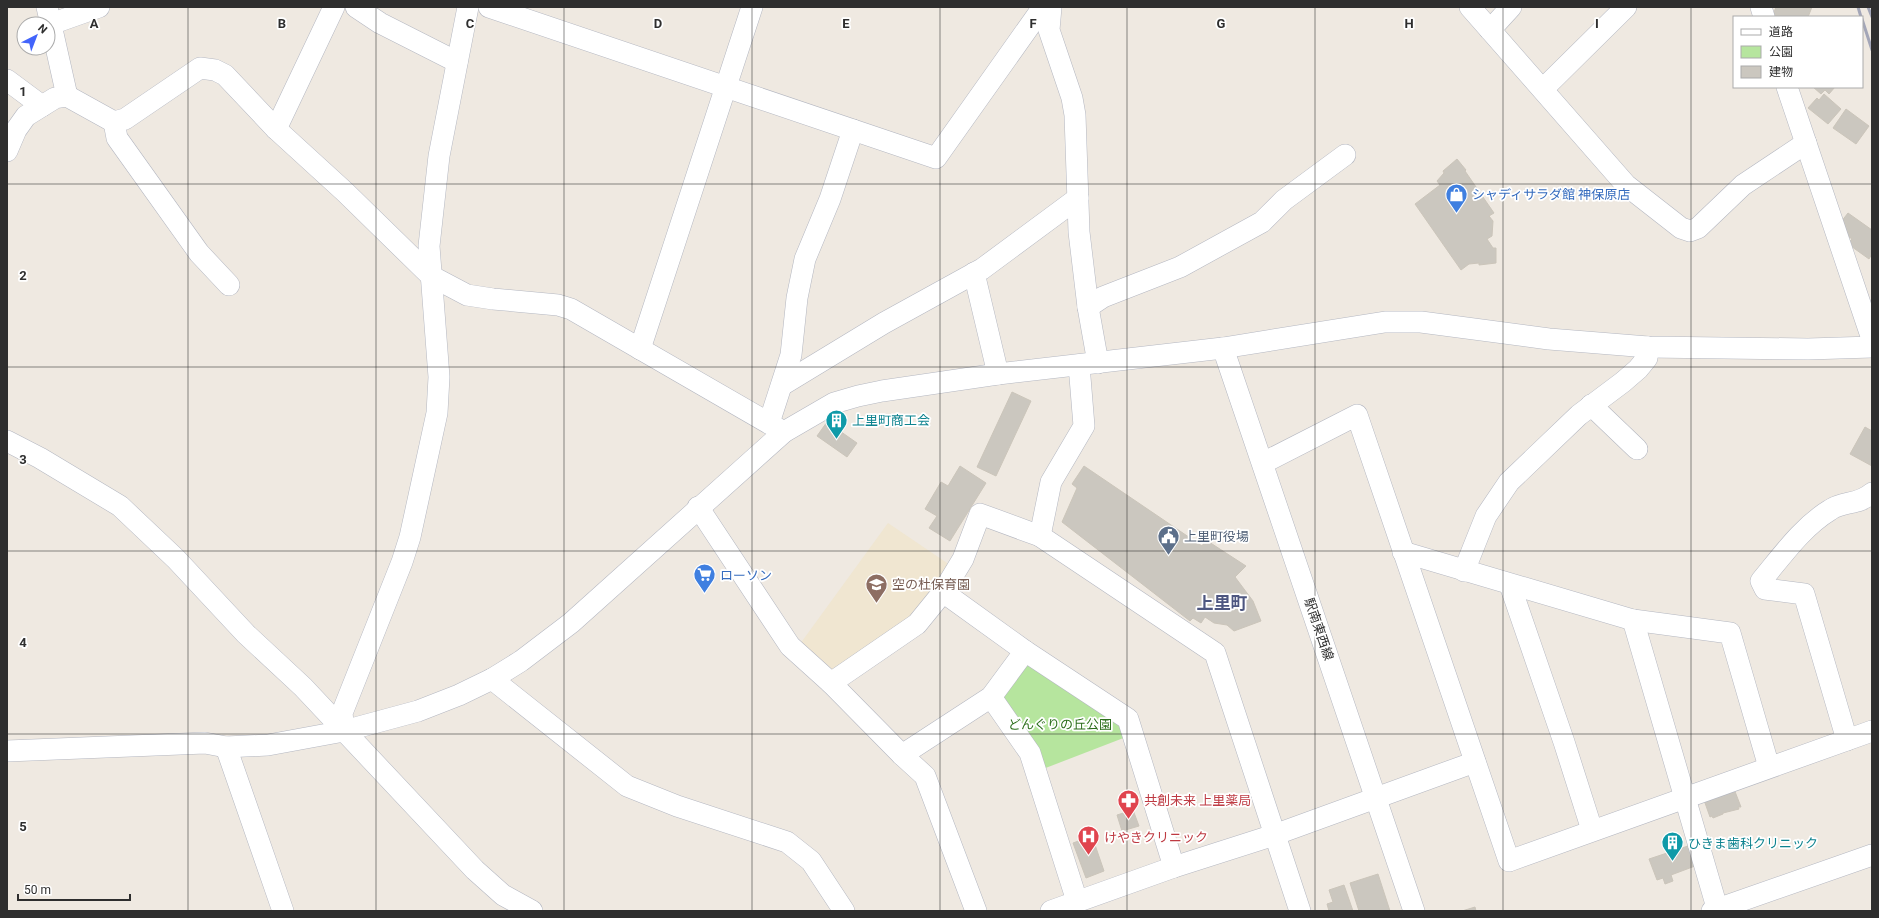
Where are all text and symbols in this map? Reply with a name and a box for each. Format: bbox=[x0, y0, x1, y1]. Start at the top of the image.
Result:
north arrow bbox=[16, 16, 56, 56]
text: A bbox=[90, 16, 99, 31]
text: B bbox=[278, 16, 286, 31]
text: C bbox=[466, 16, 475, 31]
text: D bbox=[654, 16, 662, 31]
text: E bbox=[842, 16, 850, 31]
text: F bbox=[1029, 16, 1037, 31]
text: G bbox=[1217, 16, 1226, 31]
text: H bbox=[1404, 16, 1414, 31]
text: I bbox=[1595, 16, 1599, 31]
legend bbox=[1733, 16, 1863, 88]
text: N bbox=[35, 22, 50, 37]
text: 道路 bbox=[1769, 25, 1793, 39]
text: 公園 bbox=[1769, 45, 1793, 59]
text: 建物 bbox=[1769, 65, 1793, 79]
text: 1 bbox=[19, 84, 27, 99]
shop icon: シャディサラダ館 神保原店 bbox=[1444, 181, 1470, 214]
place label: シャディサラダ館 神保原店 bbox=[1472, 187, 1630, 202]
text: 2 bbox=[19, 268, 27, 283]
building icon: 上里町商工会 bbox=[824, 407, 850, 440]
place label: 上里町商工会 bbox=[852, 413, 930, 428]
text: 3 bbox=[19, 452, 27, 467]
public building icon: 上里町役場 bbox=[1155, 523, 1181, 556]
place label: 上里町役場 bbox=[1184, 529, 1249, 544]
supermarket icon: ローソン bbox=[691, 562, 717, 595]
place label: ローソン bbox=[720, 568, 772, 583]
school or university icon: 空の杜保育園 bbox=[864, 571, 890, 604]
place label: 空の杜保育園 bbox=[892, 577, 970, 592]
district label: 上里町 bbox=[1197, 593, 1248, 613]
street label: 駅南東西線 bbox=[1301, 596, 1337, 662]
text: 4 bbox=[19, 635, 27, 650]
park label: どんぐりの丘公園 bbox=[1008, 717, 1112, 732]
pharmacy icon: 共創未来 上里薬局 bbox=[1115, 787, 1141, 820]
place label: 共創未来 上里薬局 bbox=[1144, 793, 1251, 808]
text: 5 bbox=[19, 819, 27, 834]
hospital icon: けやきクリニック bbox=[1076, 824, 1102, 857]
place label: けやきクリニック bbox=[1104, 830, 1208, 845]
building icon: ひきま歯科クリニック bbox=[1659, 830, 1685, 863]
place label: ひきま歯科クリニック bbox=[1688, 836, 1818, 851]
scale bar bbox=[18, 876, 130, 902]
text: 50 m bbox=[24, 883, 51, 897]

